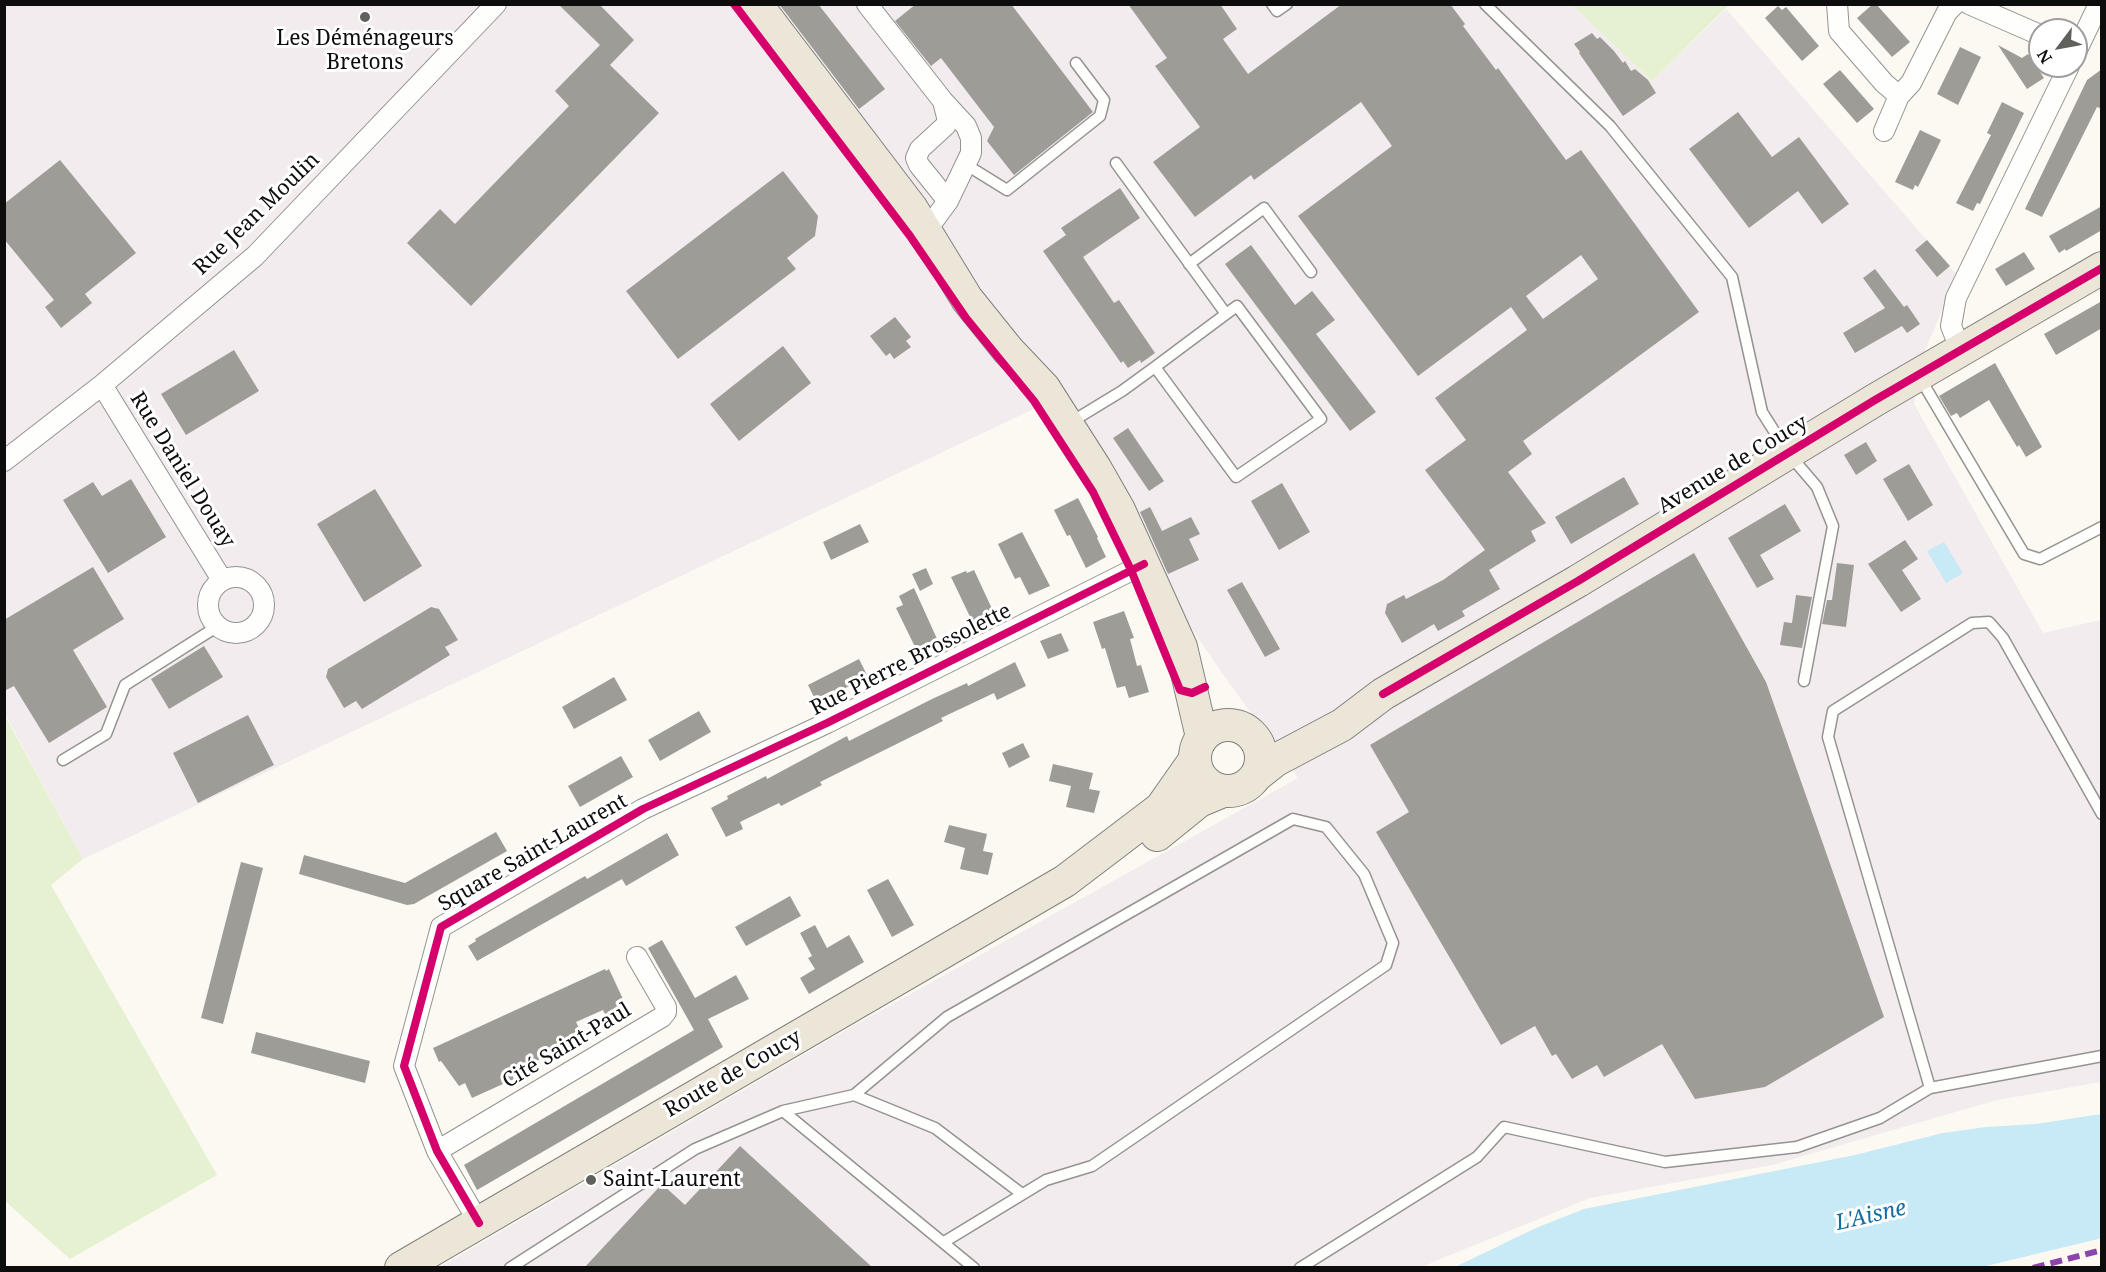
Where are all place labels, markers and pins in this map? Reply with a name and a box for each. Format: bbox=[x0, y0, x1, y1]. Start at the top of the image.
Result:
marker: Les Déménageurs Bretons bbox=[358, 10, 372, 24]
place label: Les Déménageurs Bretons bbox=[276, 26, 454, 76]
place label: Saint-Laurent bbox=[603, 1167, 741, 1193]
marker: Saint-Laurent bbox=[584, 1173, 598, 1187]

